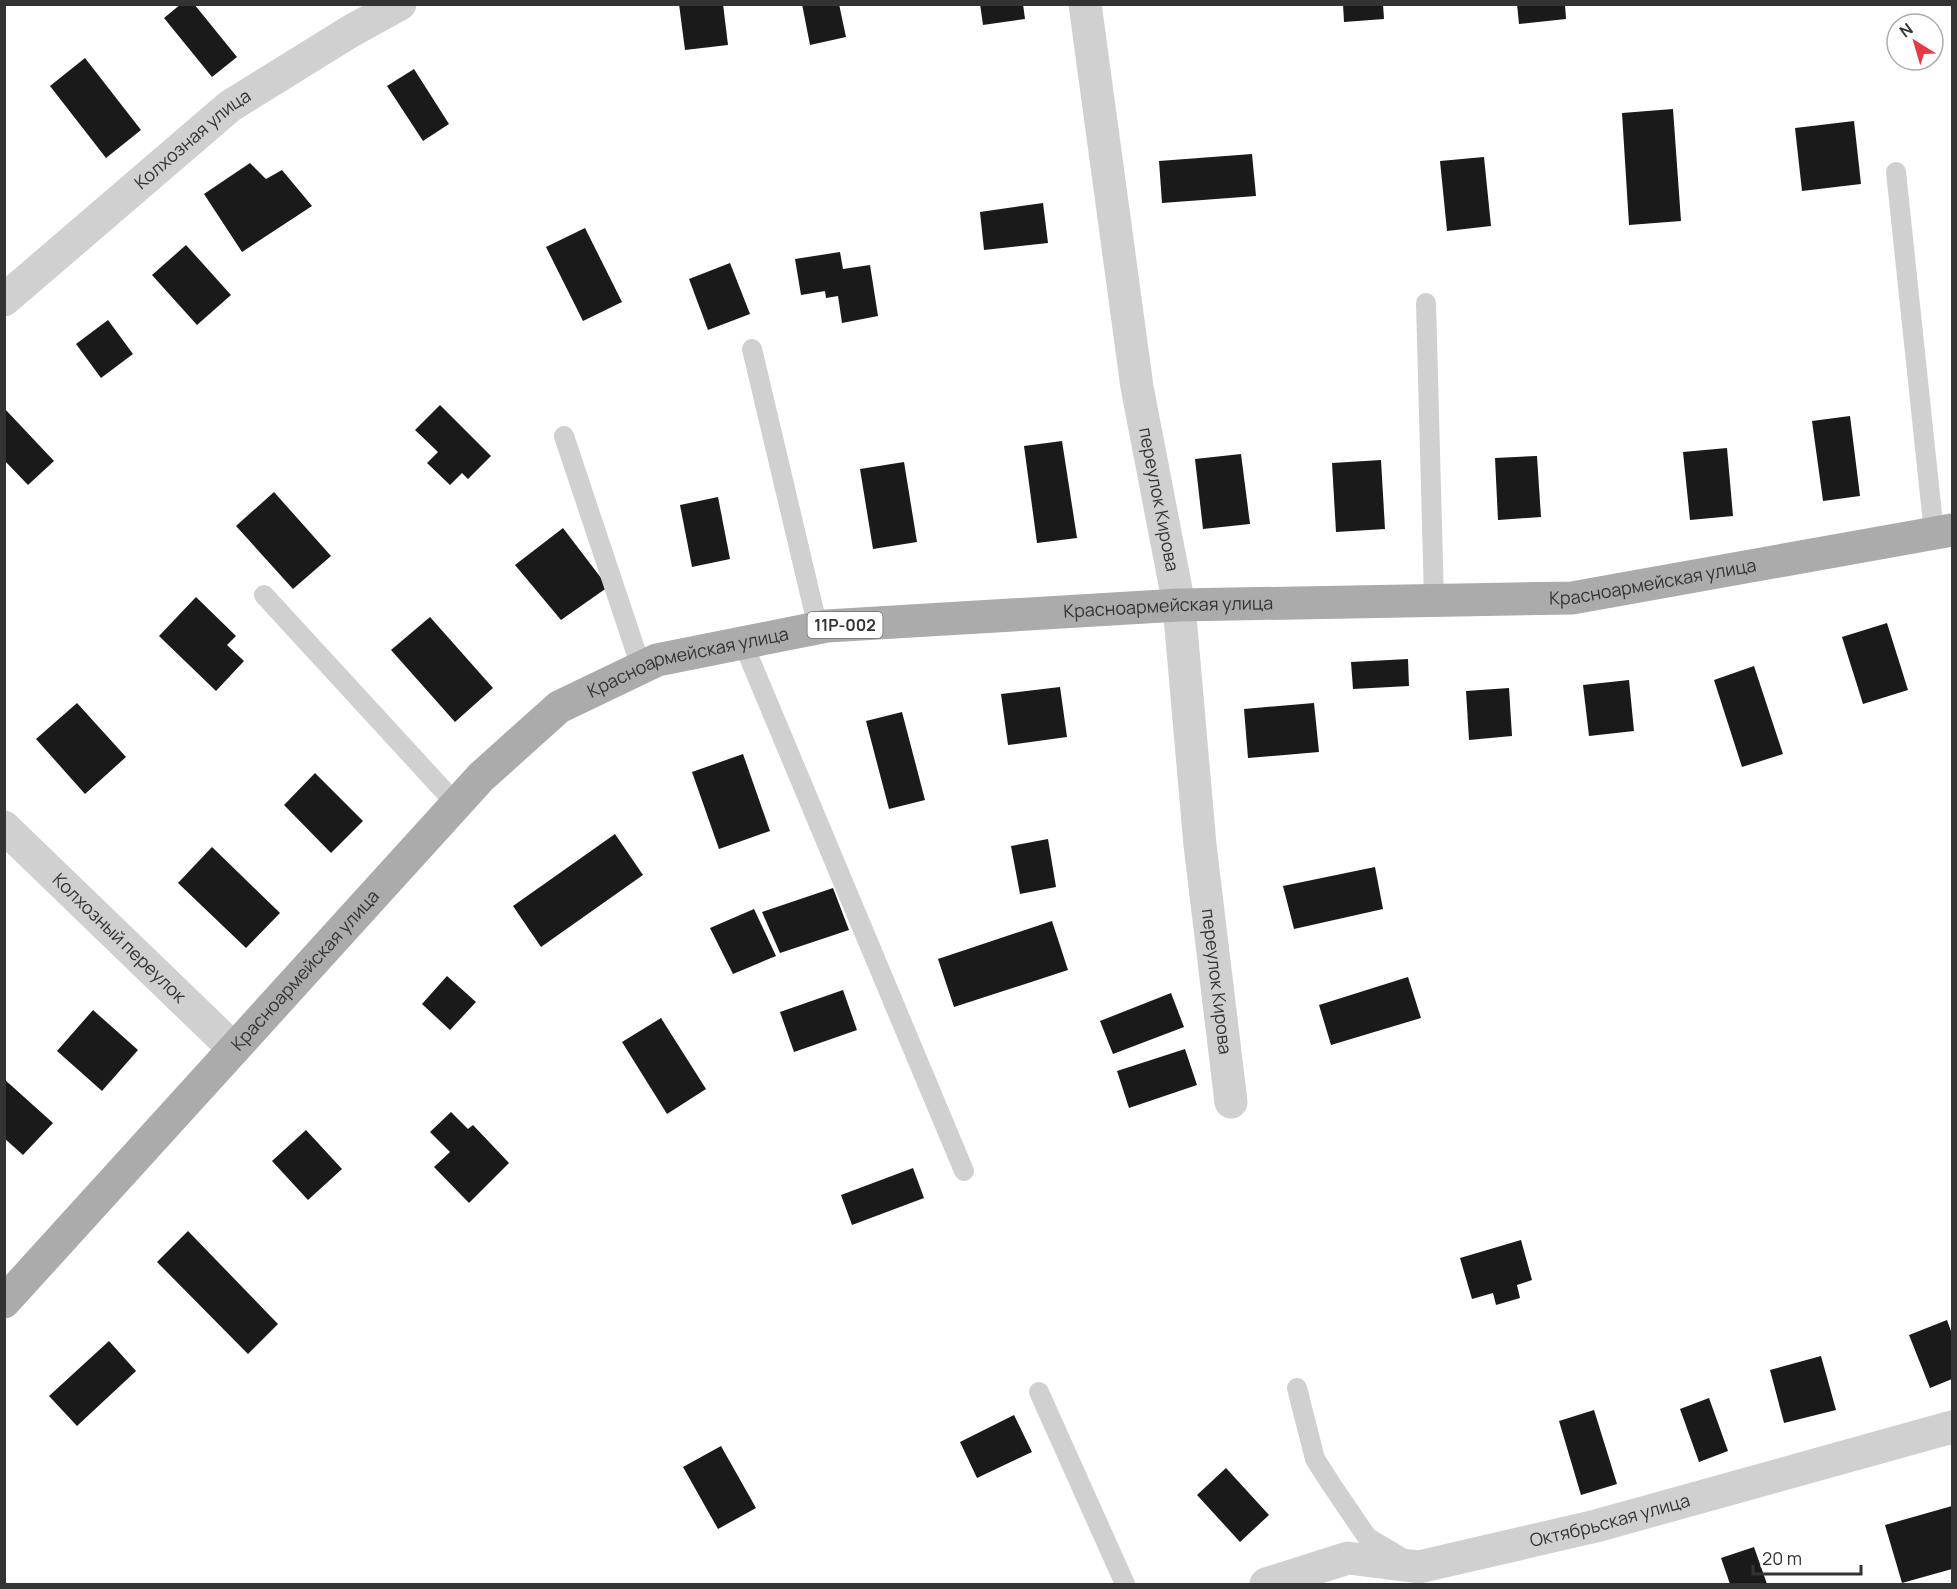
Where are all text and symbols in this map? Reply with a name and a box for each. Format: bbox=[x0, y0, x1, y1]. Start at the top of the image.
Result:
north arrow bbox=[1885, 12, 1945, 72]
text: N bbox=[1895, 18, 1917, 42]
street label: Колхозная улица bbox=[129, 83, 255, 194]
street label: переулок Кирова bbox=[1134, 425, 1185, 573]
street label: Красноармейская улица bbox=[1549, 552, 1758, 609]
street label: Красноармейская улица bbox=[1063, 590, 1273, 623]
road number: 11Р-002 bbox=[808, 612, 882, 638]
street label: Красноармейская улица bbox=[583, 621, 791, 703]
street label: Колхозный переулок bbox=[48, 867, 193, 1008]
street label: Красноармейская улица bbox=[225, 884, 384, 1055]
street label: переулок Кирова bbox=[1197, 907, 1238, 1056]
street label: Октябрьская улица bbox=[1527, 1487, 1693, 1552]
scale bar bbox=[1753, 1538, 1861, 1576]
text: 20 m bbox=[1762, 1546, 1802, 1570]

